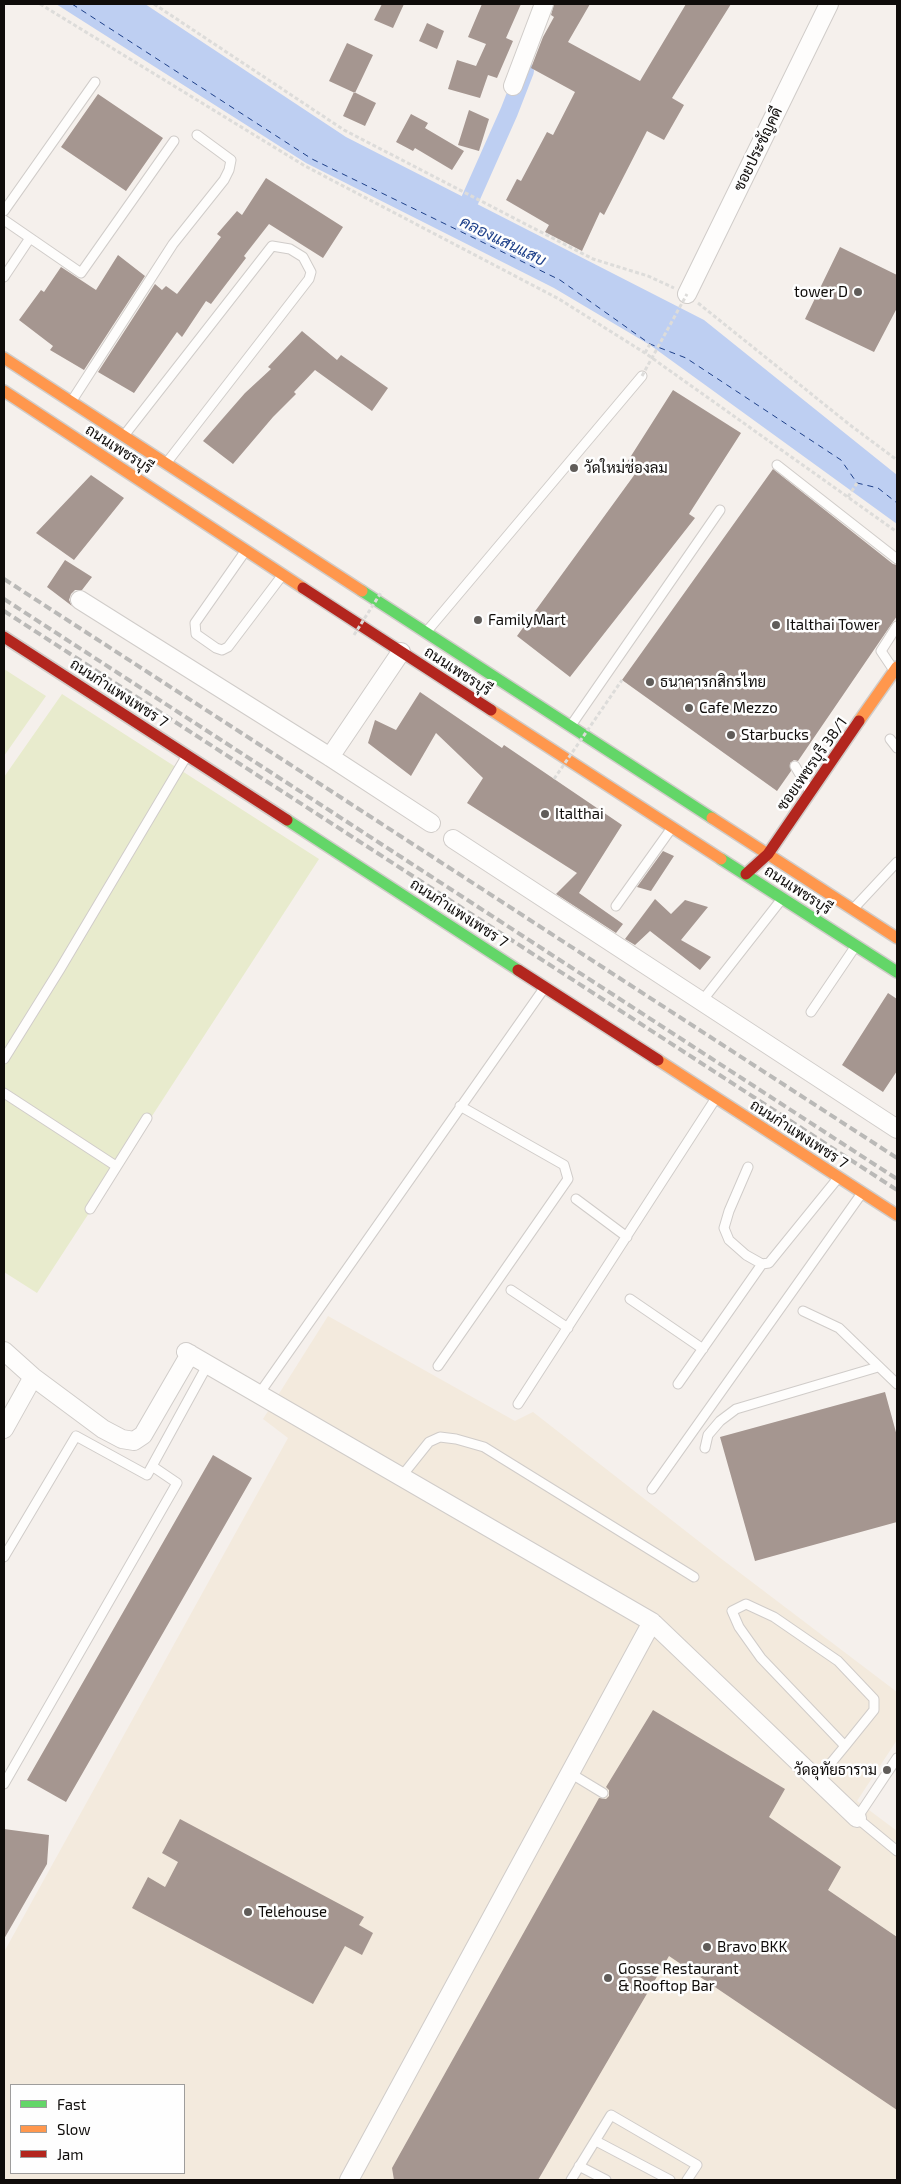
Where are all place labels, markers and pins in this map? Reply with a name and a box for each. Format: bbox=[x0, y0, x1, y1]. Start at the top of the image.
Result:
place label: tower D bbox=[794, 283, 848, 301]
marker: tower D bbox=[852, 286, 864, 298]
place label: วัดใหม่ช่องลม bbox=[584, 459, 668, 477]
marker: วัดใหม่ช่องลม bbox=[568, 462, 580, 474]
place label: FamilyMart bbox=[488, 611, 566, 629]
marker: FamilyMart bbox=[472, 614, 484, 626]
place label: Italthai Tower bbox=[786, 616, 880, 634]
marker: Italthai Tower bbox=[770, 619, 782, 631]
place label: ธนาคารกสิกรไทย bbox=[660, 673, 766, 691]
marker: ธนาคารกสิกรไทย bbox=[644, 676, 656, 688]
place label: Cafe Mezzo bbox=[699, 699, 778, 717]
marker: Cafe Mezzo bbox=[683, 702, 695, 714]
place label: Starbucks bbox=[741, 726, 809, 744]
marker: Starbucks bbox=[725, 729, 737, 741]
place label: Italthai bbox=[555, 805, 604, 823]
marker: Italthai bbox=[539, 808, 551, 820]
place label: วัดอุทัยธาราม bbox=[794, 1761, 877, 1779]
marker: วัดอุทัยธาราม bbox=[881, 1764, 893, 1776]
place label: Telehouse bbox=[258, 1903, 327, 1921]
marker: Telehouse bbox=[242, 1906, 254, 1918]
place label: Bravo BKK bbox=[717, 1938, 787, 1956]
marker: Bravo BKK bbox=[701, 1941, 713, 1953]
place label: Gosse Restaurant & Rooftop Bar bbox=[618, 1960, 739, 1995]
marker: Gosse Restaurant & Rooftop Bar bbox=[602, 1972, 614, 1984]

